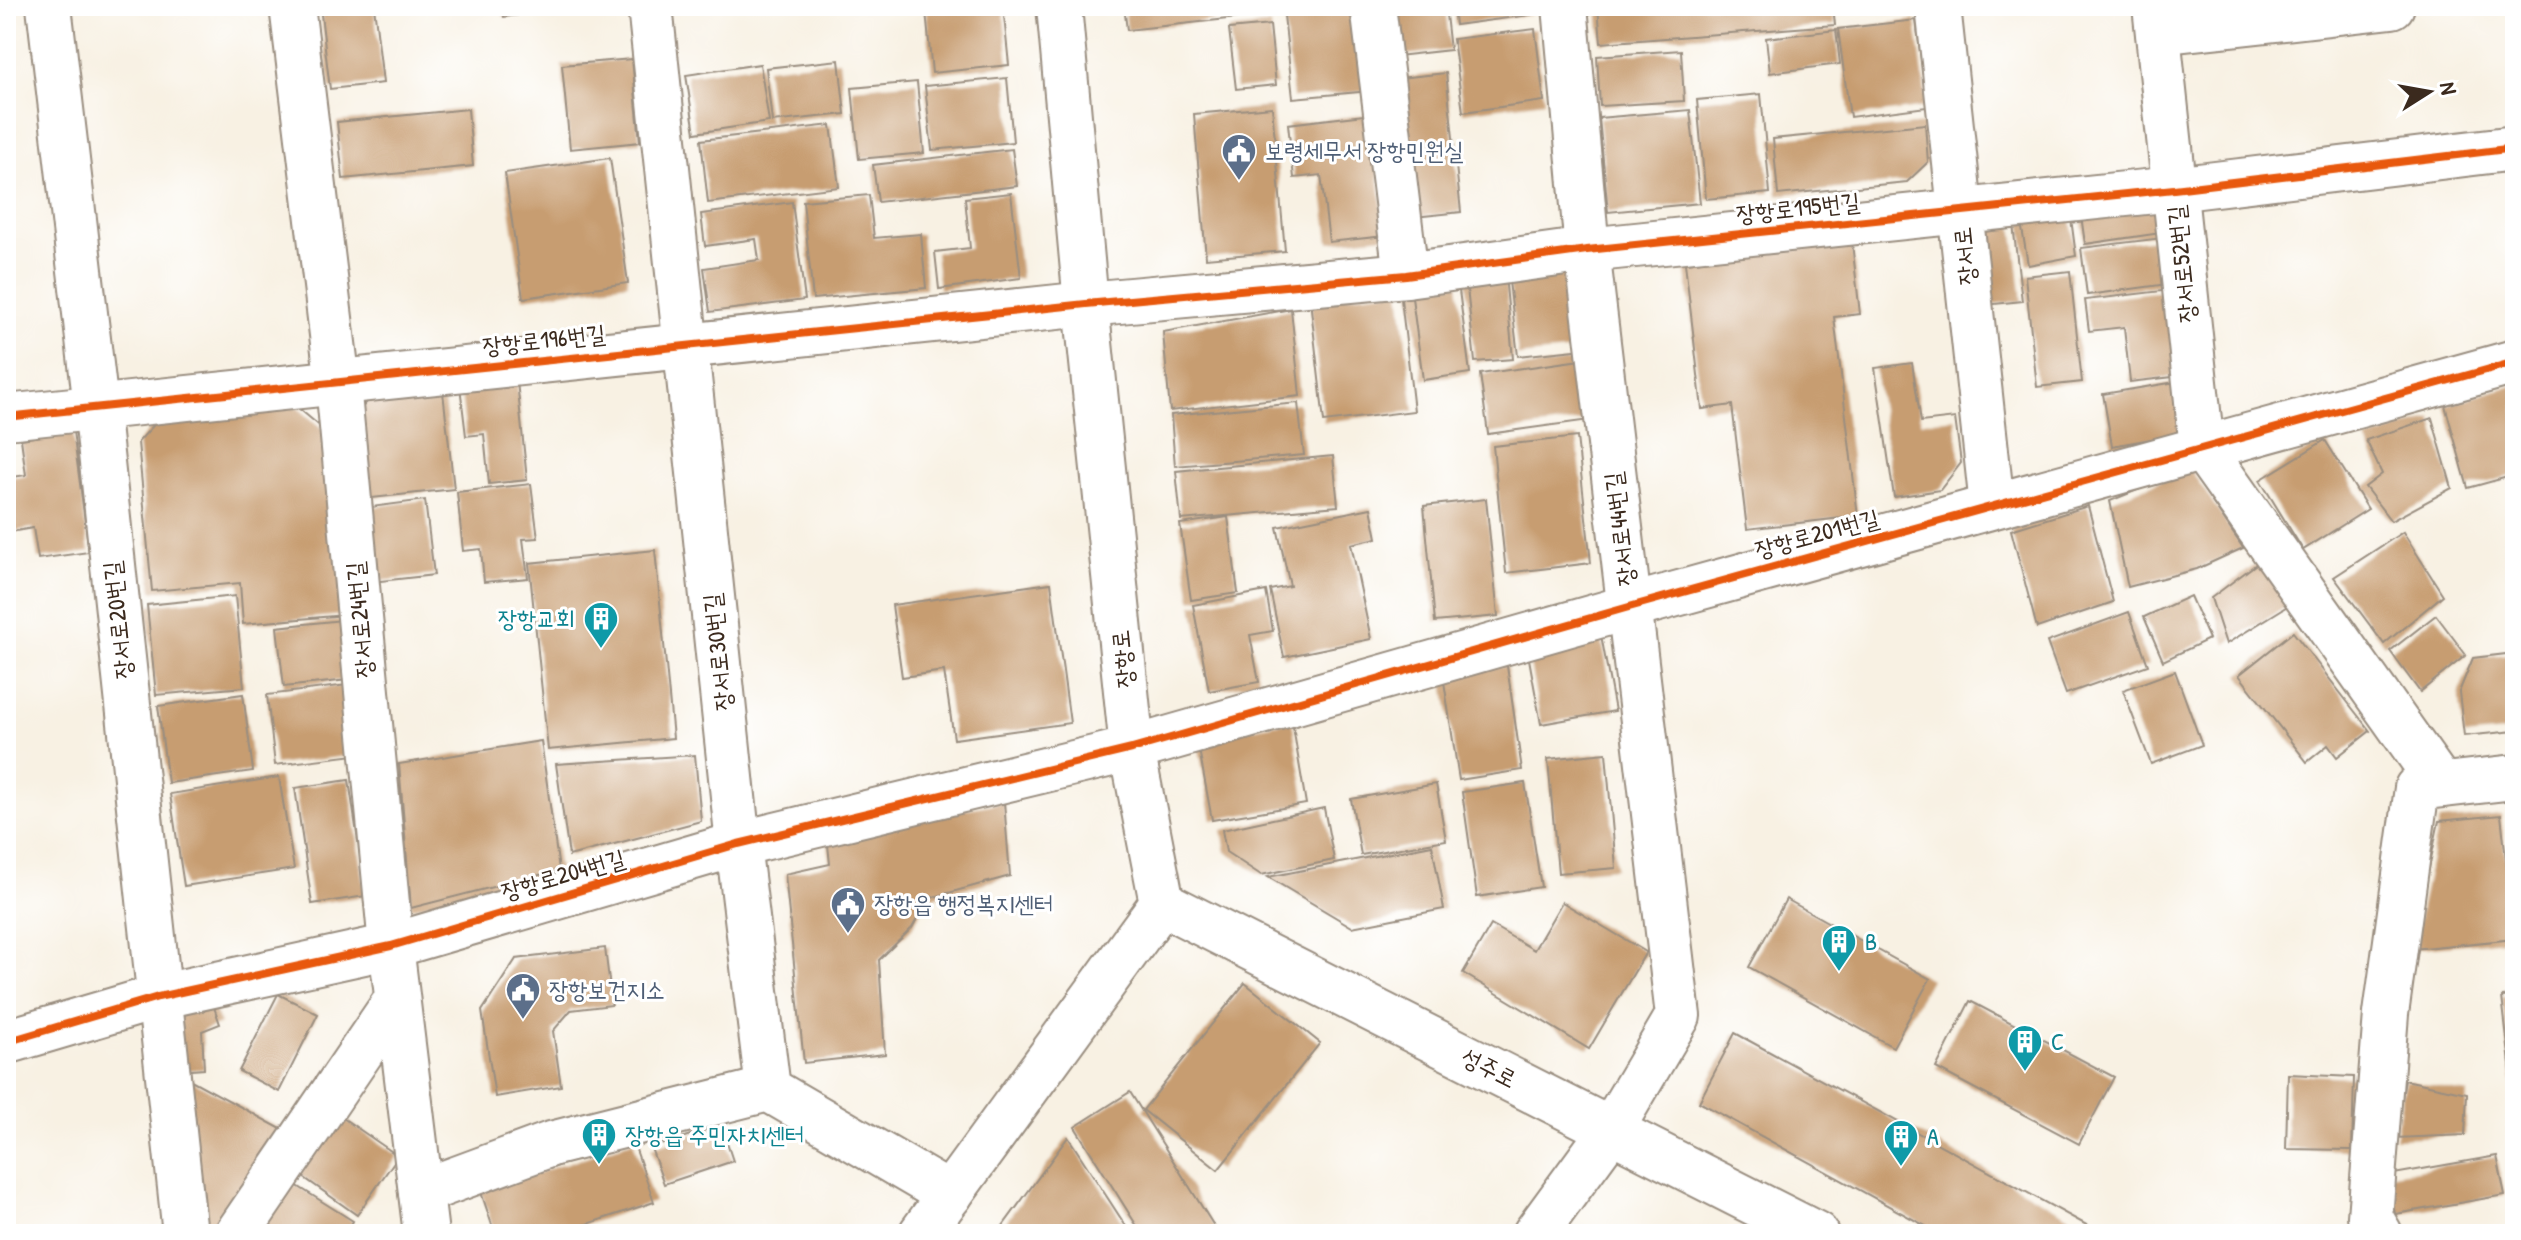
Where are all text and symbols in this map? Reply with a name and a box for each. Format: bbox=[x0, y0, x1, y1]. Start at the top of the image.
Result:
north arrow bbox=[2389, 52, 2469, 132]
text: N bbox=[2433, 80, 2465, 97]
public building icon: 보령세무서 장항민원실 bbox=[1220, 132, 1258, 182]
place label: 보령세무서 장항민원실 bbox=[1265, 134, 1464, 166]
street label: 장항로195번길 bbox=[1734, 185, 1861, 229]
street label: 장서로52번길 bbox=[2159, 204, 2203, 324]
street label: 장서로 bbox=[1945, 226, 1983, 287]
street label: 장항로196번길 bbox=[481, 317, 607, 361]
street label: 장서로44번길 bbox=[1596, 470, 1642, 588]
street label: 장항로201번길 bbox=[1751, 501, 1882, 565]
street label: 장서로20번길 bbox=[95, 559, 139, 681]
street label: 장서로24번길 bbox=[338, 561, 380, 680]
street label: 장서로30번길 bbox=[695, 592, 739, 712]
building icon: 장항교회 bbox=[582, 600, 620, 650]
place label: 장항교회 bbox=[498, 602, 575, 634]
street label: 장항로 bbox=[1103, 629, 1141, 690]
street label: 장항로204번길 bbox=[497, 841, 628, 907]
public building icon: 장항읍 행정복지센터 bbox=[829, 885, 867, 935]
place label: 장항읍 행정복지센터 bbox=[874, 887, 1053, 919]
building icon: B bbox=[1820, 923, 1858, 973]
place label: B bbox=[1865, 925, 1877, 957]
public building icon: 장항보건지소 bbox=[504, 971, 542, 1021]
place label: 장항보건지소 bbox=[549, 973, 665, 1005]
building icon: C bbox=[2006, 1023, 2044, 1073]
place label: C bbox=[2051, 1025, 2064, 1057]
street label: 성주로 bbox=[1456, 1040, 1523, 1095]
building icon: 장항읍 주민자치센터 bbox=[580, 1116, 618, 1166]
place label: 장항읍 주민자치센터 bbox=[625, 1118, 804, 1150]
building icon: A bbox=[1882, 1118, 1920, 1168]
place label: A bbox=[1927, 1120, 1939, 1152]

